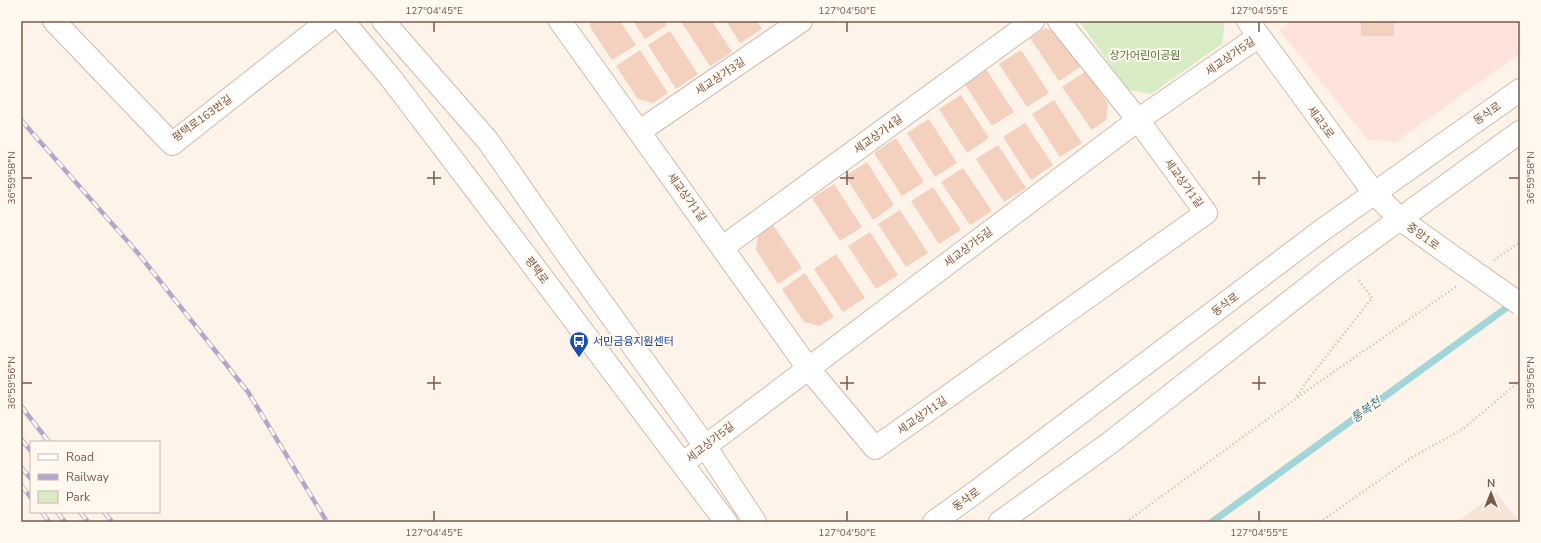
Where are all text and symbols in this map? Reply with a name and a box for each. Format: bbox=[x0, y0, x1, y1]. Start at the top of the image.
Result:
text: 127°04'45"E bbox=[405, 4, 463, 18]
text: 127°04'50"E bbox=[818, 4, 876, 18]
text: 127°04'55"E bbox=[1230, 4, 1288, 18]
street label: 세교상가5길 bbox=[1203, 34, 1258, 79]
park label: 상가어린이공원 bbox=[1110, 48, 1180, 63]
street label: 세교상가3길 bbox=[692, 54, 748, 99]
street label: 평택로163번길 bbox=[169, 92, 235, 145]
street label: 동삭로 bbox=[1471, 99, 1504, 128]
street label: 세교3로 bbox=[1304, 103, 1338, 142]
street label: 세교상가4길 bbox=[851, 112, 906, 157]
text: 36°59'58"N bbox=[5, 151, 19, 205]
text: 36°59'58"N bbox=[1524, 151, 1538, 205]
street label: 세교상가1길 bbox=[1161, 156, 1206, 211]
street label: 세교상가1길 bbox=[664, 170, 709, 225]
street label: 중앙1로 bbox=[1403, 219, 1442, 253]
street label: 세교상가5길 bbox=[941, 224, 996, 271]
street label: 평택로 bbox=[521, 254, 552, 287]
street label: 동삭로 bbox=[1209, 289, 1242, 320]
bus stop icon: 서민금융지원센터 bbox=[568, 330, 590, 358]
place label: 서민금융지원센터 bbox=[593, 334, 674, 349]
text: 36°59'56"N bbox=[5, 356, 19, 410]
text: 36°59'56"N bbox=[1524, 356, 1538, 410]
street label: 세교상가1길 bbox=[895, 393, 950, 438]
water label: 통복천 bbox=[1348, 393, 1386, 426]
street label: 세교상가5길 bbox=[683, 419, 737, 466]
legend bbox=[30, 441, 160, 513]
text: Road bbox=[66, 449, 94, 465]
text: Railway bbox=[66, 469, 110, 485]
north arrow bbox=[1471, 473, 1511, 513]
text: N bbox=[1487, 476, 1495, 491]
street label: 동삭로 bbox=[950, 484, 983, 514]
text: Park bbox=[66, 489, 91, 505]
text: 127°04'45"E bbox=[405, 526, 463, 540]
text: 127°04'50"E bbox=[818, 526, 876, 540]
text: 127°04'55"E bbox=[1230, 526, 1288, 540]

